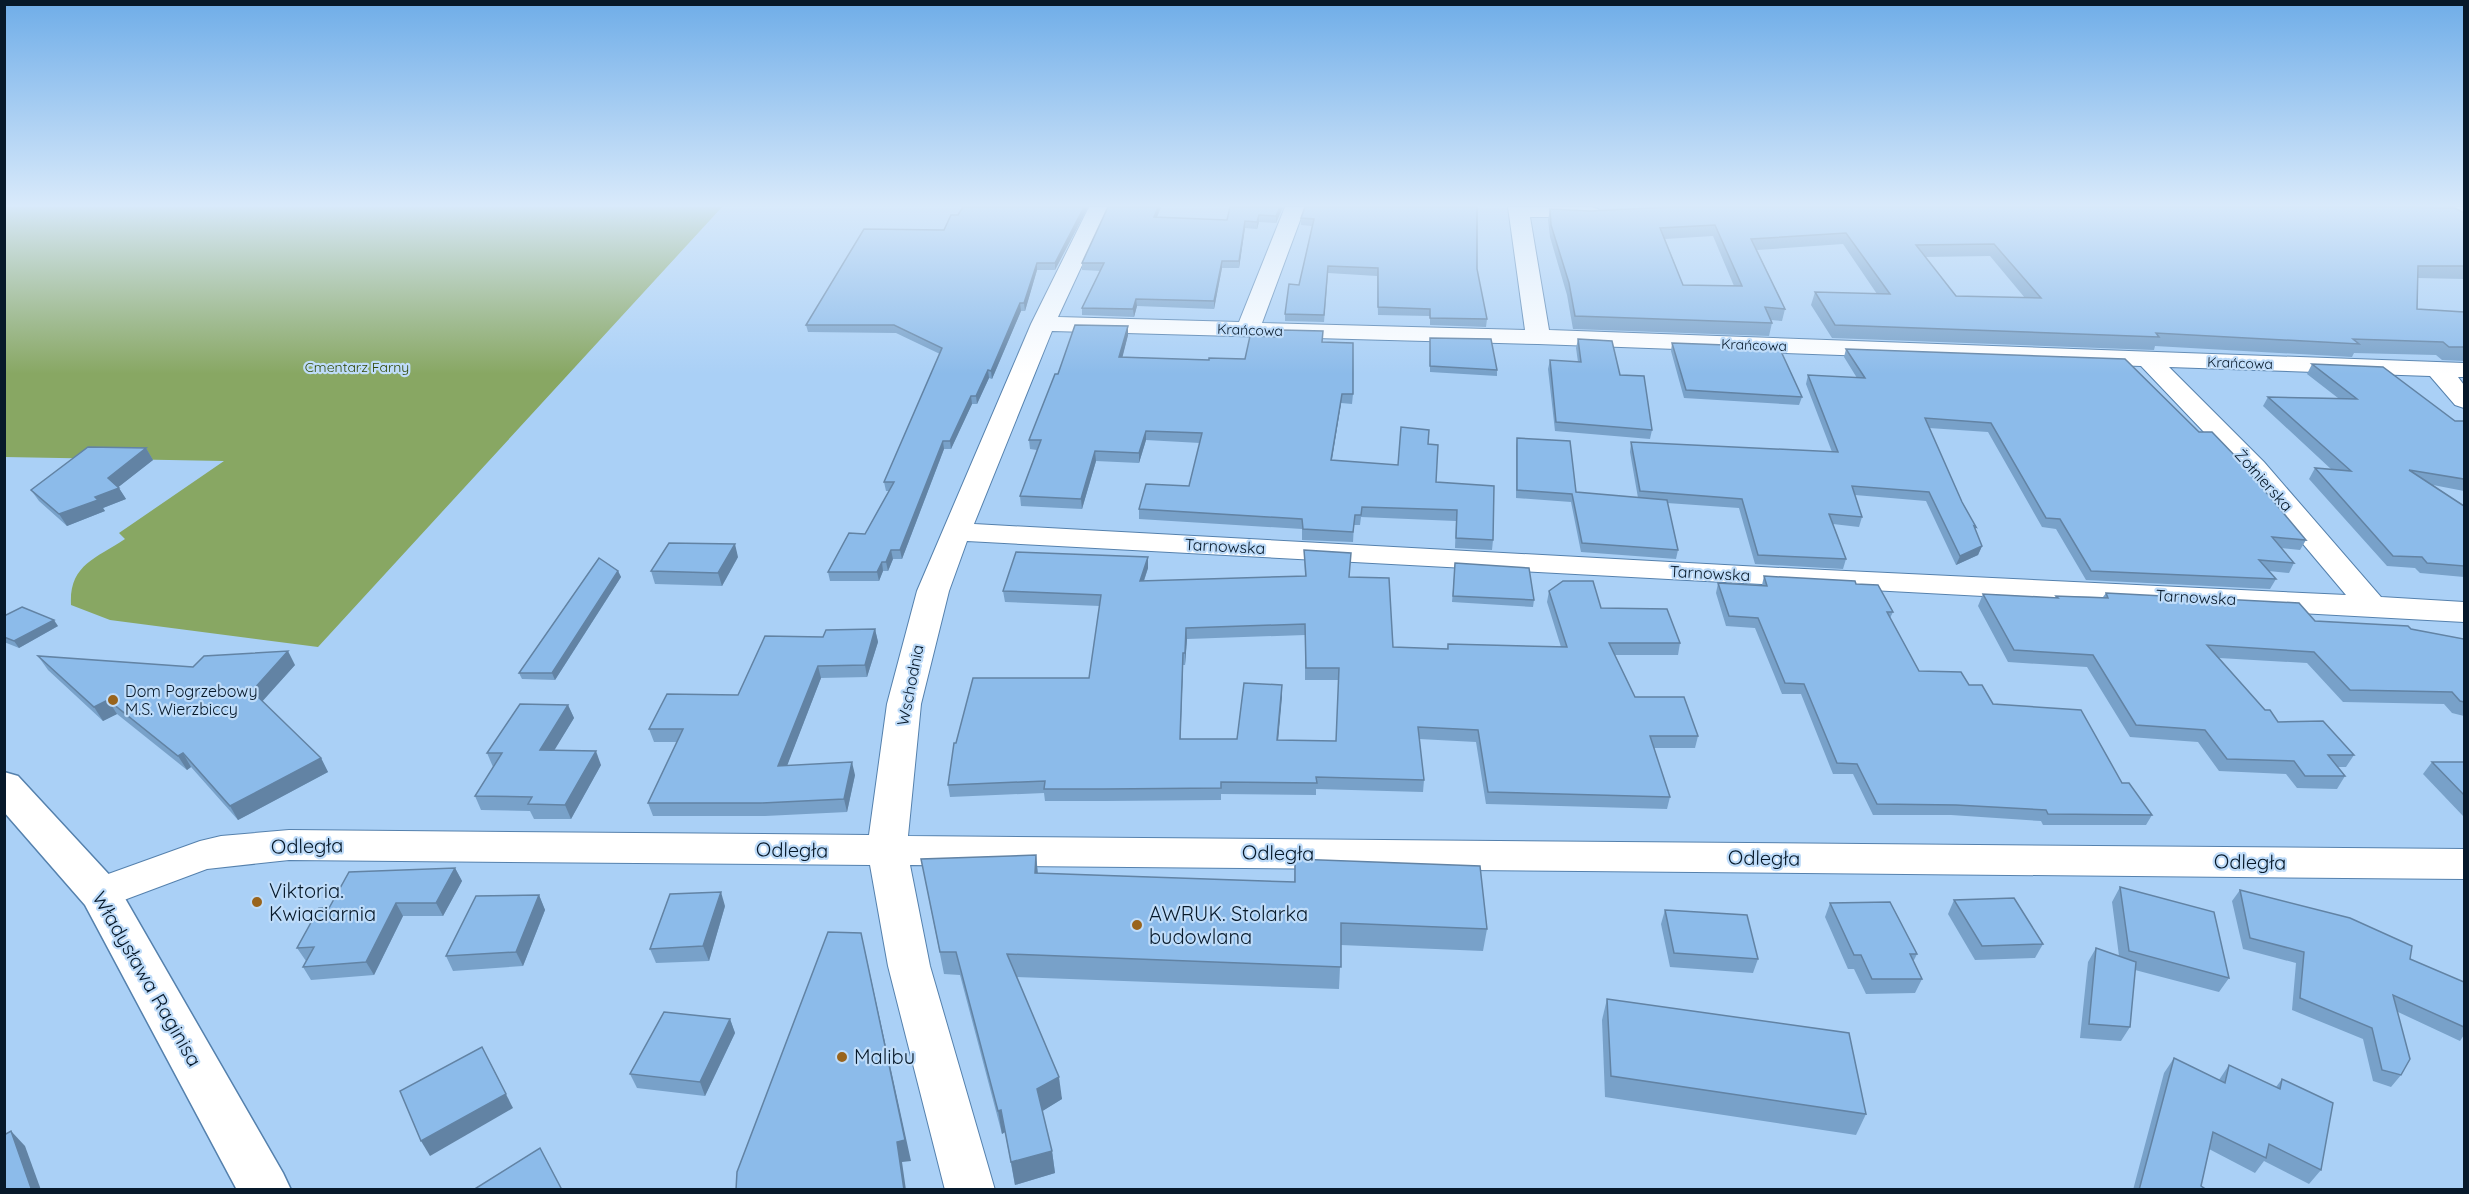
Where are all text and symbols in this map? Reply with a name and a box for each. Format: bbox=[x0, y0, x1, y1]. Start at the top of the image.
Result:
street label: Krańcowa bbox=[1217, 320, 1283, 340]
street label: Krańcowa bbox=[1721, 335, 1787, 355]
street label: Krańcowa bbox=[2207, 353, 2273, 373]
park label: Cmentarz Farny bbox=[305, 358, 409, 376]
street label: Żołnierska bbox=[2231, 445, 2297, 515]
street label: Tarnowska bbox=[1184, 534, 1266, 558]
street label: Tarnowska bbox=[1669, 561, 1751, 585]
street label: Tarnowska bbox=[2155, 585, 2237, 609]
street label: Wschodnia bbox=[892, 643, 928, 727]
place label: Dom Pogrzebowy M.S. Wierzbiccy bbox=[125, 681, 257, 719]
marker: Dom Pogrzebowy M.S. Wierzbiccy bbox=[106, 693, 120, 707]
street label: Odległa bbox=[271, 832, 343, 859]
street label: Odległa bbox=[756, 836, 828, 863]
street label: Odległa bbox=[1242, 839, 1314, 866]
street label: Odległa bbox=[1728, 844, 1800, 871]
street label: Odległa bbox=[2214, 848, 2286, 875]
place label: Viktoria. Kwiaciarnia bbox=[269, 878, 376, 926]
street label: Władysława Raginisa bbox=[87, 887, 208, 1071]
marker: Viktoria. Kwiaciarnia bbox=[250, 895, 264, 909]
place label: AWRUK. Stolarka budowlana bbox=[1149, 901, 1308, 949]
marker: AWRUK. Stolarka budowlana bbox=[1130, 918, 1144, 932]
place label: Malibu bbox=[854, 1044, 915, 1069]
marker: Malibu bbox=[835, 1050, 849, 1064]

